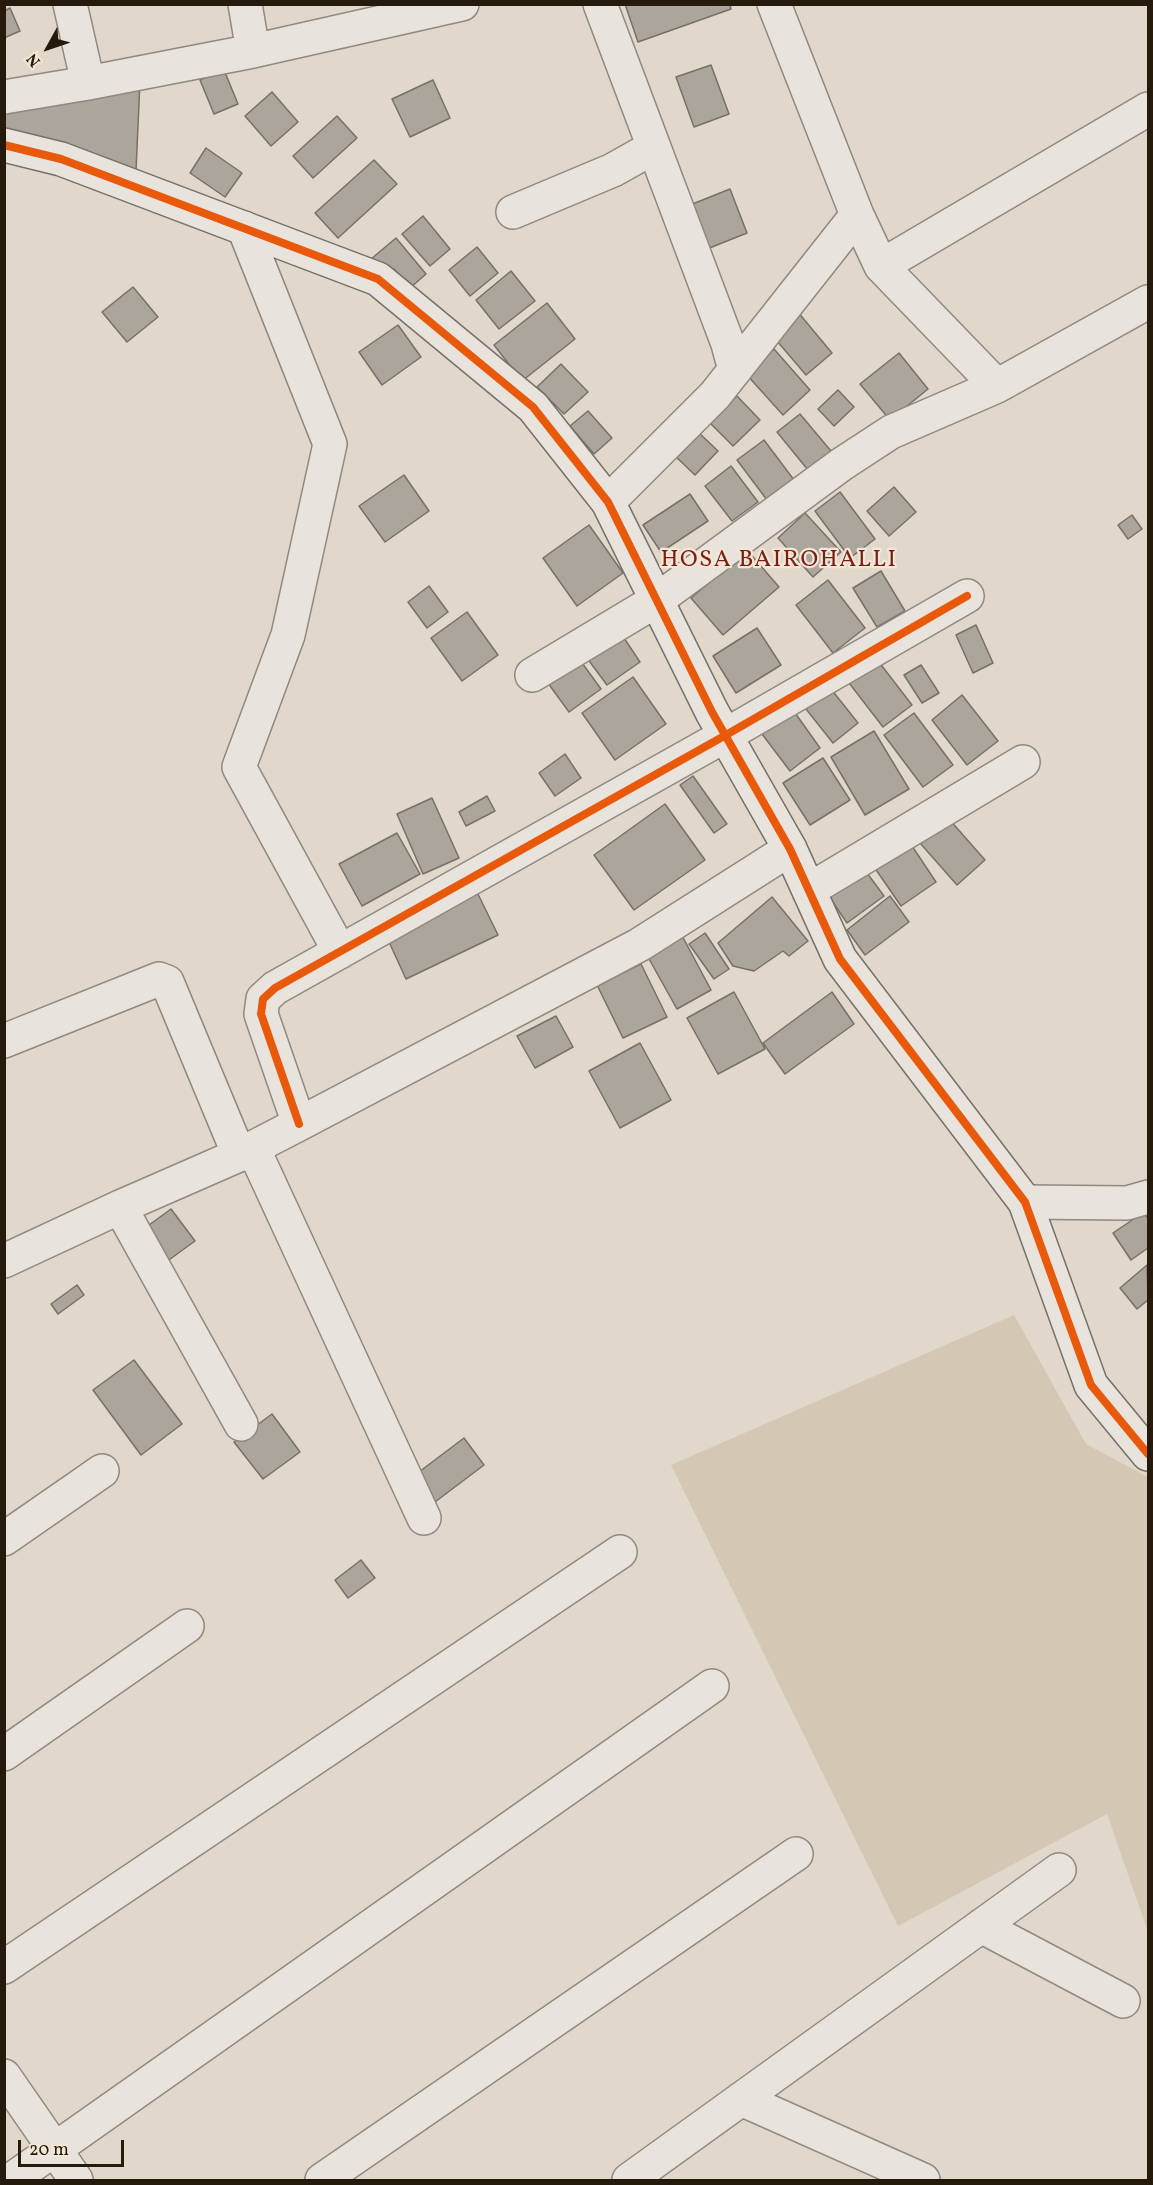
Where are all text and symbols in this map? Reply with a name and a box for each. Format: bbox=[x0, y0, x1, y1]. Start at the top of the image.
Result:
north arrow bbox=[18, 18, 78, 78]
text: N bbox=[22, 48, 46, 71]
district label: HOSA BAIROHALLI bbox=[661, 548, 897, 576]
scale bar bbox=[21, 2128, 128, 2166]
text: 20 m bbox=[29, 2138, 69, 2163]

